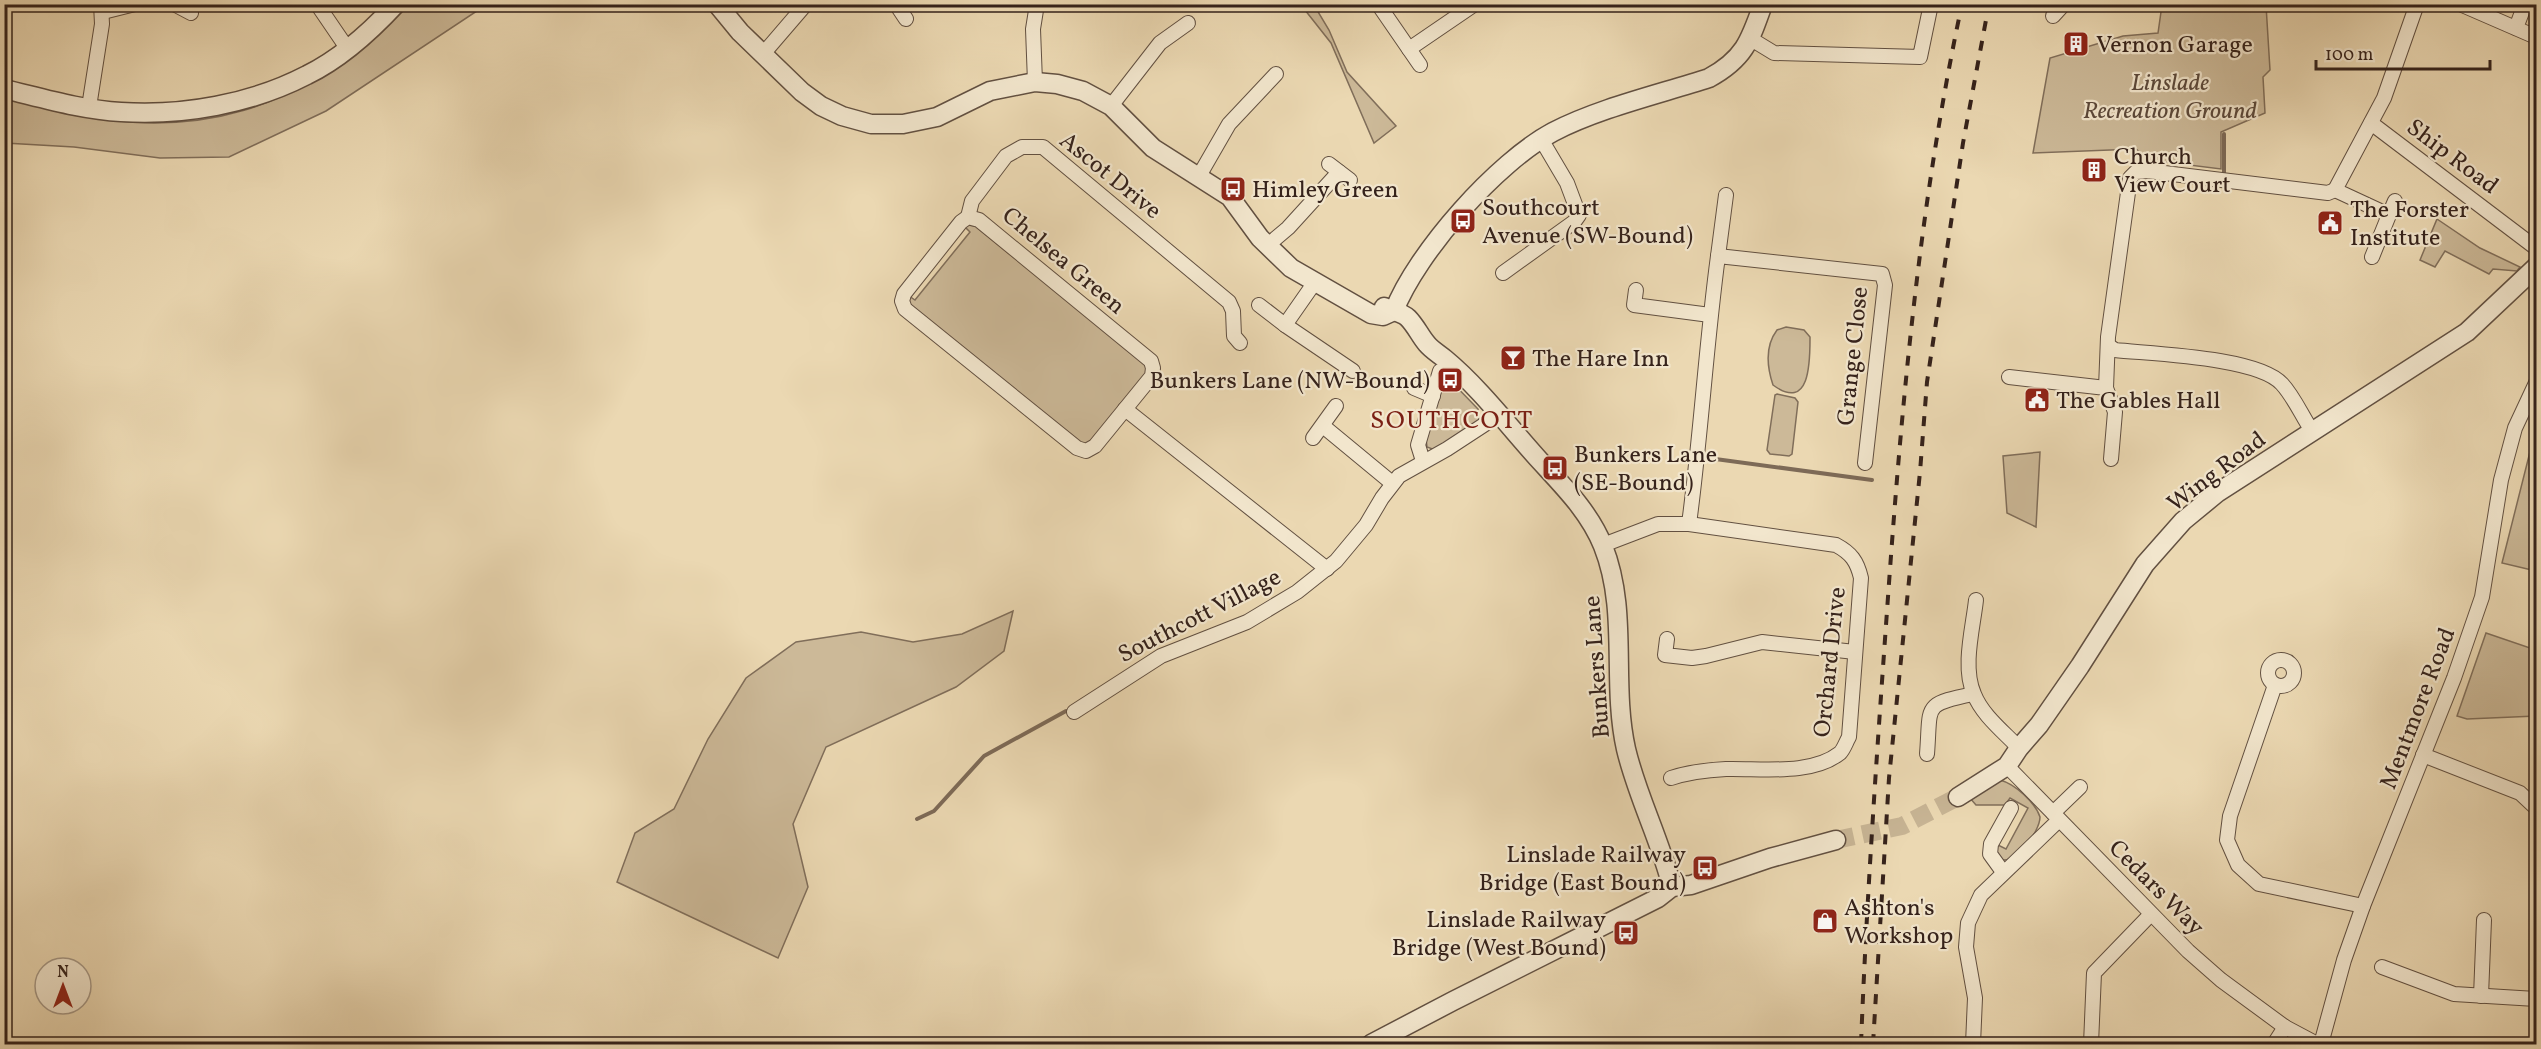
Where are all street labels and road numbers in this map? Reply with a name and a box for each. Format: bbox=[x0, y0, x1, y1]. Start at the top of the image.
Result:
street label: Ship Road bbox=[2399, 112, 2505, 204]
street label: Ascot Drive bbox=[1051, 125, 1168, 228]
street label: Chelsea Green bbox=[994, 200, 1132, 323]
street label: Grange Close bbox=[1830, 285, 1878, 427]
street label: Wing Road bbox=[2161, 424, 2274, 521]
street label: Southcott Village bbox=[1112, 561, 1287, 673]
street label: Orchard Drive bbox=[1806, 585, 1856, 739]
street label: Bunkers Lane bbox=[1576, 594, 1620, 739]
street label: Mentmore Road bbox=[2372, 623, 2465, 794]
street label: Cedars Way bbox=[2100, 833, 2211, 944]

